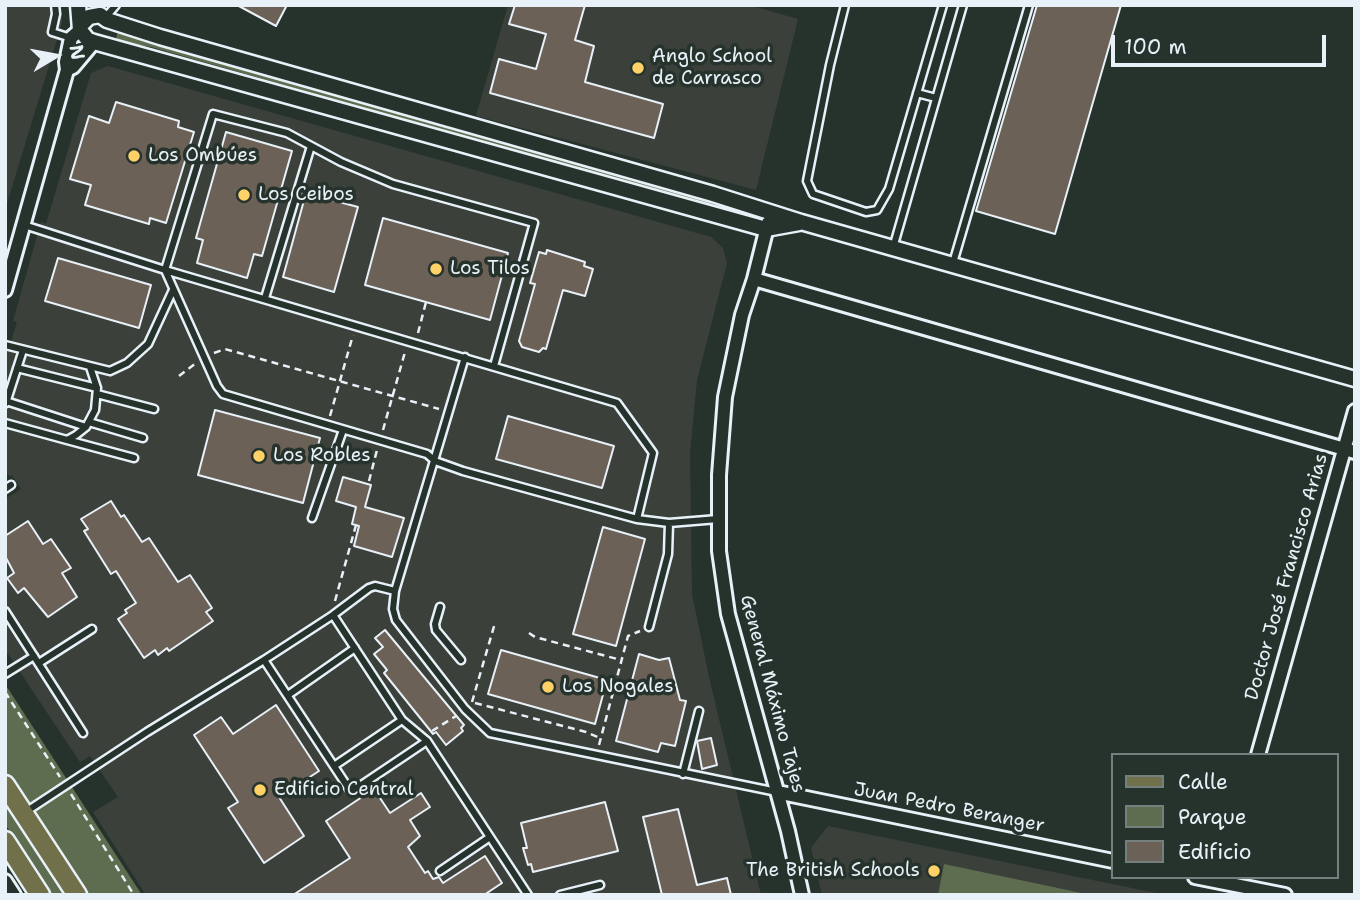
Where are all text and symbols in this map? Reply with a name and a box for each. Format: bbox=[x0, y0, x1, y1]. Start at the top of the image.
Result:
north arrow bbox=[21, 21, 91, 91]
scale bar bbox=[1115, 21, 1330, 65]
text: 100 m bbox=[1124, 33, 1187, 61]
text: N bbox=[64, 43, 91, 62]
place label: Anglo School de Carrasco bbox=[652, 46, 772, 90]
marker: Anglo School de Carrasco bbox=[630, 60, 646, 76]
place label: Los Ombúes bbox=[148, 145, 257, 167]
marker: Los Ombúes bbox=[126, 148, 142, 164]
place label: Los Ceibos bbox=[258, 184, 354, 206]
marker: Los Ceibos bbox=[236, 187, 252, 203]
place label: Los Tilos bbox=[450, 258, 530, 280]
marker: Los Tilos bbox=[428, 261, 444, 277]
place label: Los Robles bbox=[273, 445, 371, 467]
marker: Los Robles bbox=[251, 448, 267, 464]
street label: Doctor José Francisco Arias bbox=[1241, 451, 1333, 703]
street label: General Máximo Tajes bbox=[735, 593, 809, 795]
place label: Los Nogales bbox=[562, 676, 674, 698]
marker: Los Nogales bbox=[540, 679, 556, 695]
legend bbox=[1112, 753, 1339, 879]
text: Calle bbox=[1178, 768, 1228, 796]
street label: Juan Pedro Beranger bbox=[852, 778, 1046, 838]
place label: Edificio Central bbox=[274, 779, 413, 801]
marker: Edificio Central bbox=[252, 782, 268, 798]
text: Parque bbox=[1178, 803, 1247, 831]
text: Edificio bbox=[1178, 838, 1251, 866]
place label: The British Schools bbox=[746, 860, 920, 882]
marker: The British Schools bbox=[926, 863, 942, 879]

